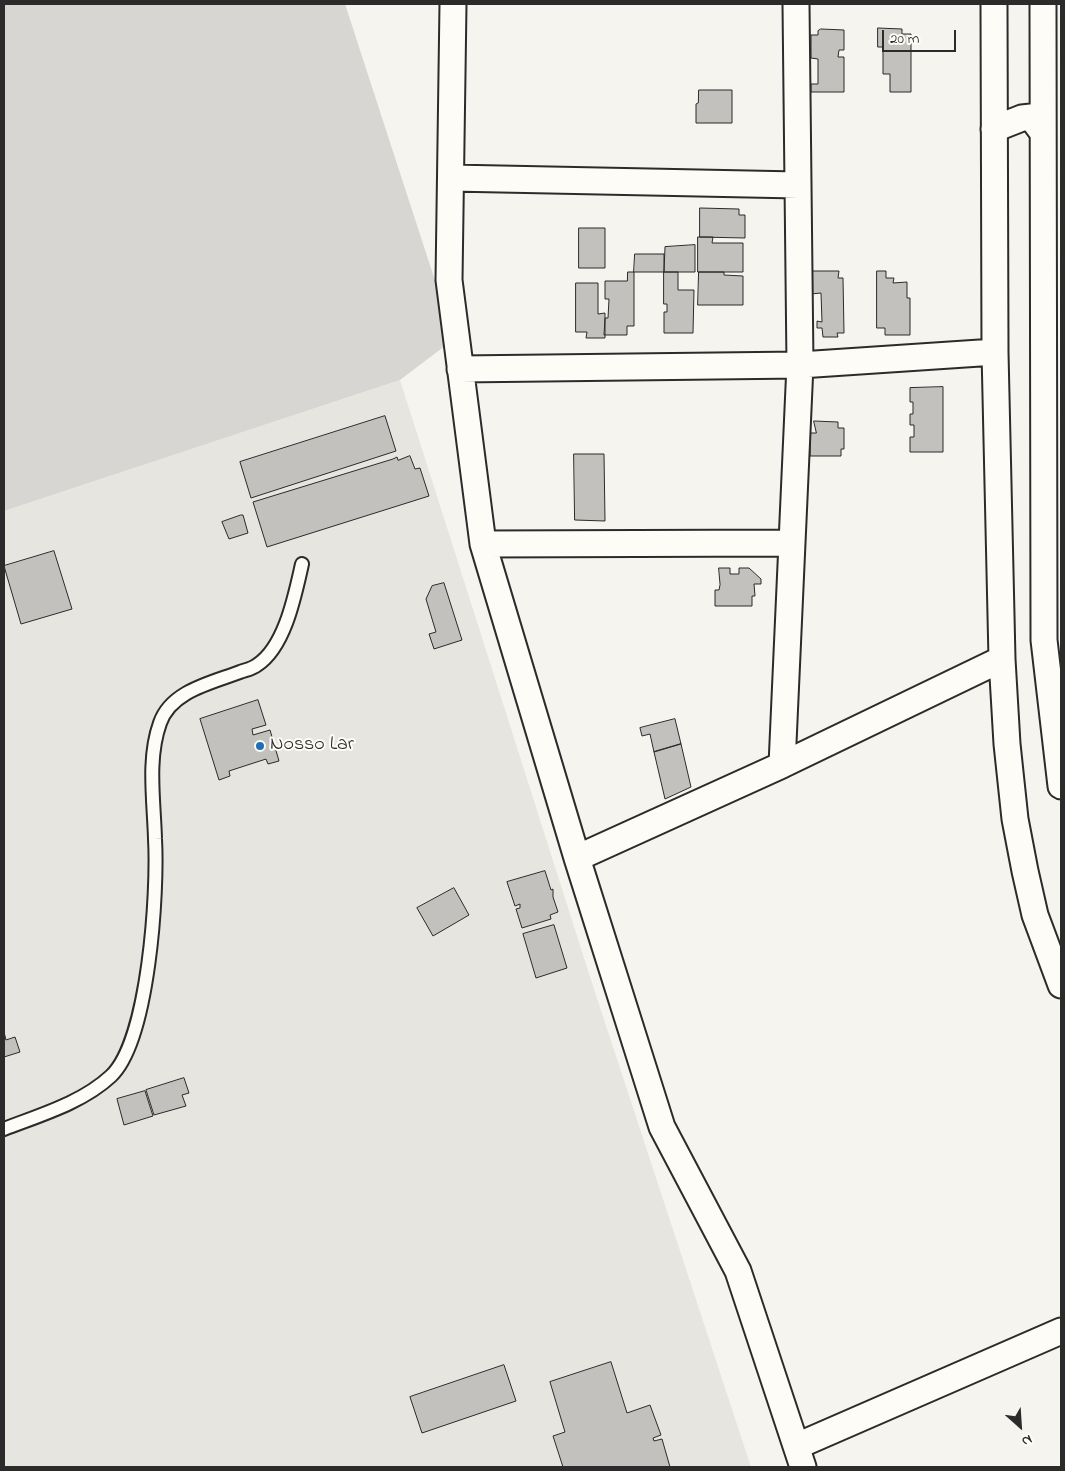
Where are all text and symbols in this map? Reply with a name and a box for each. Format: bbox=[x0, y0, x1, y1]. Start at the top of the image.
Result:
scale bar bbox=[885, 20, 959, 52]
text: 20 m bbox=[890, 28, 919, 50]
place label: Nosso Lar bbox=[270, 734, 354, 758]
marker: Nosso Lar bbox=[254, 740, 266, 752]
north arrow bbox=[995, 1401, 1045, 1451]
text: N bbox=[1018, 1428, 1036, 1451]

